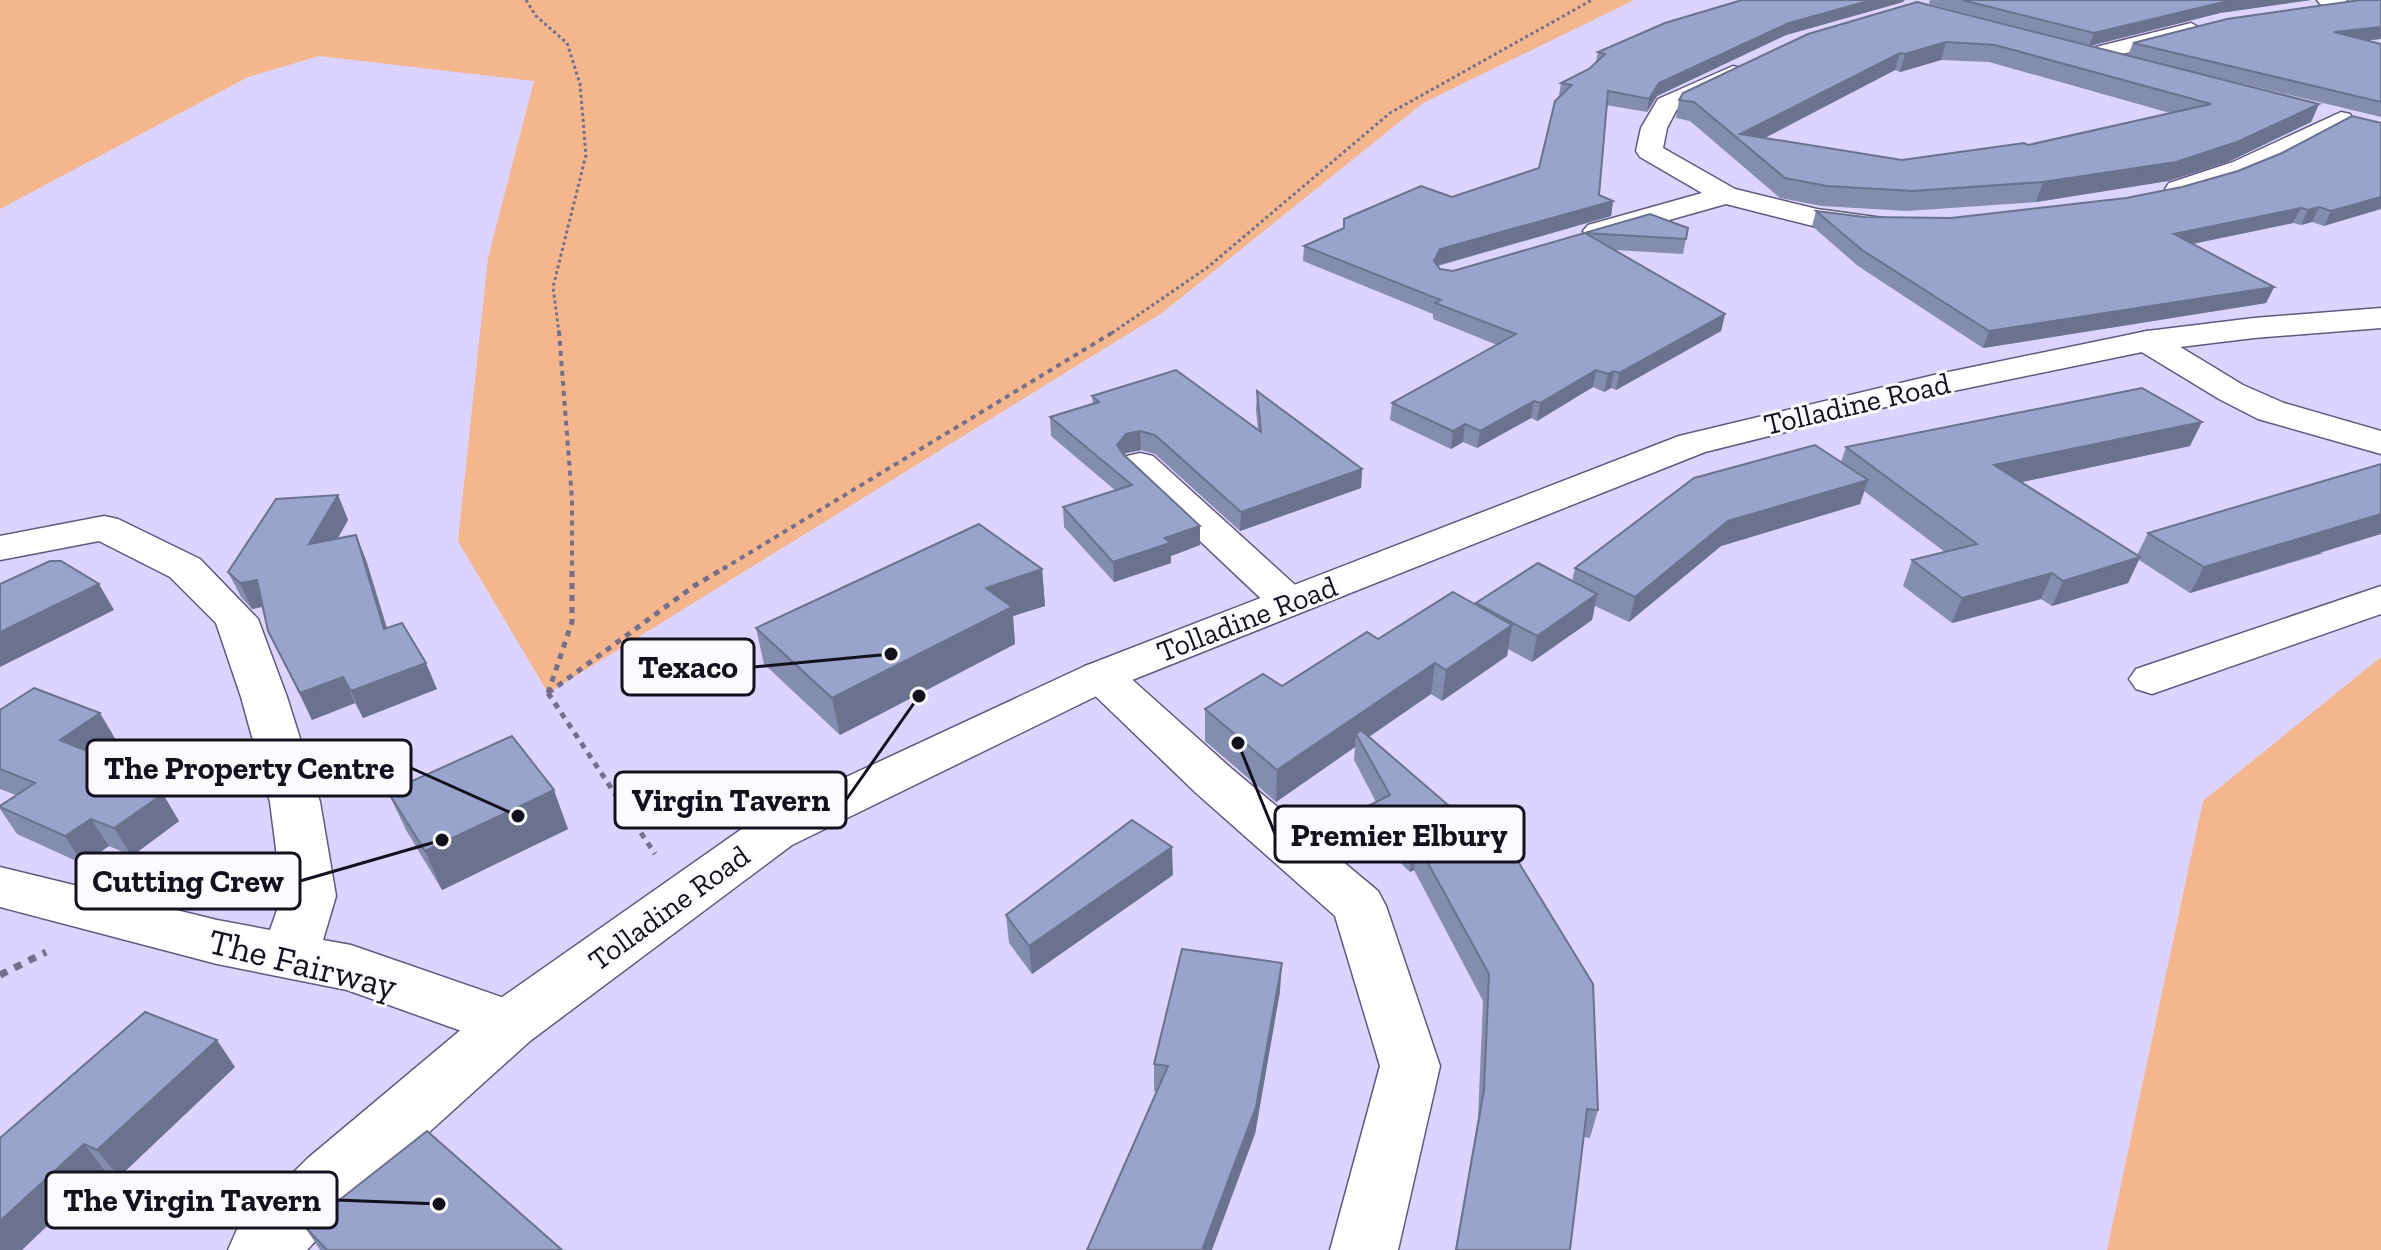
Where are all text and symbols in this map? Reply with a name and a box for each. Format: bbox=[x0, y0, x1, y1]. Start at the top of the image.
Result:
street label: Tolladine Road bbox=[1760, 365, 1954, 443]
street label: Tolladine Road bbox=[1152, 568, 1343, 670]
callout: Texaco bbox=[622, 639, 754, 695]
text: Texaco bbox=[638, 648, 738, 686]
callout: The Property Centre bbox=[87, 740, 411, 796]
text: The Property Centre bbox=[104, 749, 394, 787]
callout: Virgin Tavern bbox=[615, 772, 846, 828]
text: Virgin Tavern bbox=[632, 781, 830, 819]
callout: Premier Elbury bbox=[1275, 806, 1524, 862]
text: Premier Elbury bbox=[1291, 816, 1507, 854]
street label: Tolladine Road bbox=[582, 837, 757, 978]
callout: Cutting Crew bbox=[76, 853, 300, 909]
text: Cutting Crew bbox=[92, 862, 285, 900]
street label: The Fairway bbox=[204, 919, 402, 1008]
callout: The Virgin Tavern bbox=[46, 1172, 337, 1228]
text: The Virgin Tavern bbox=[63, 1181, 321, 1219]

